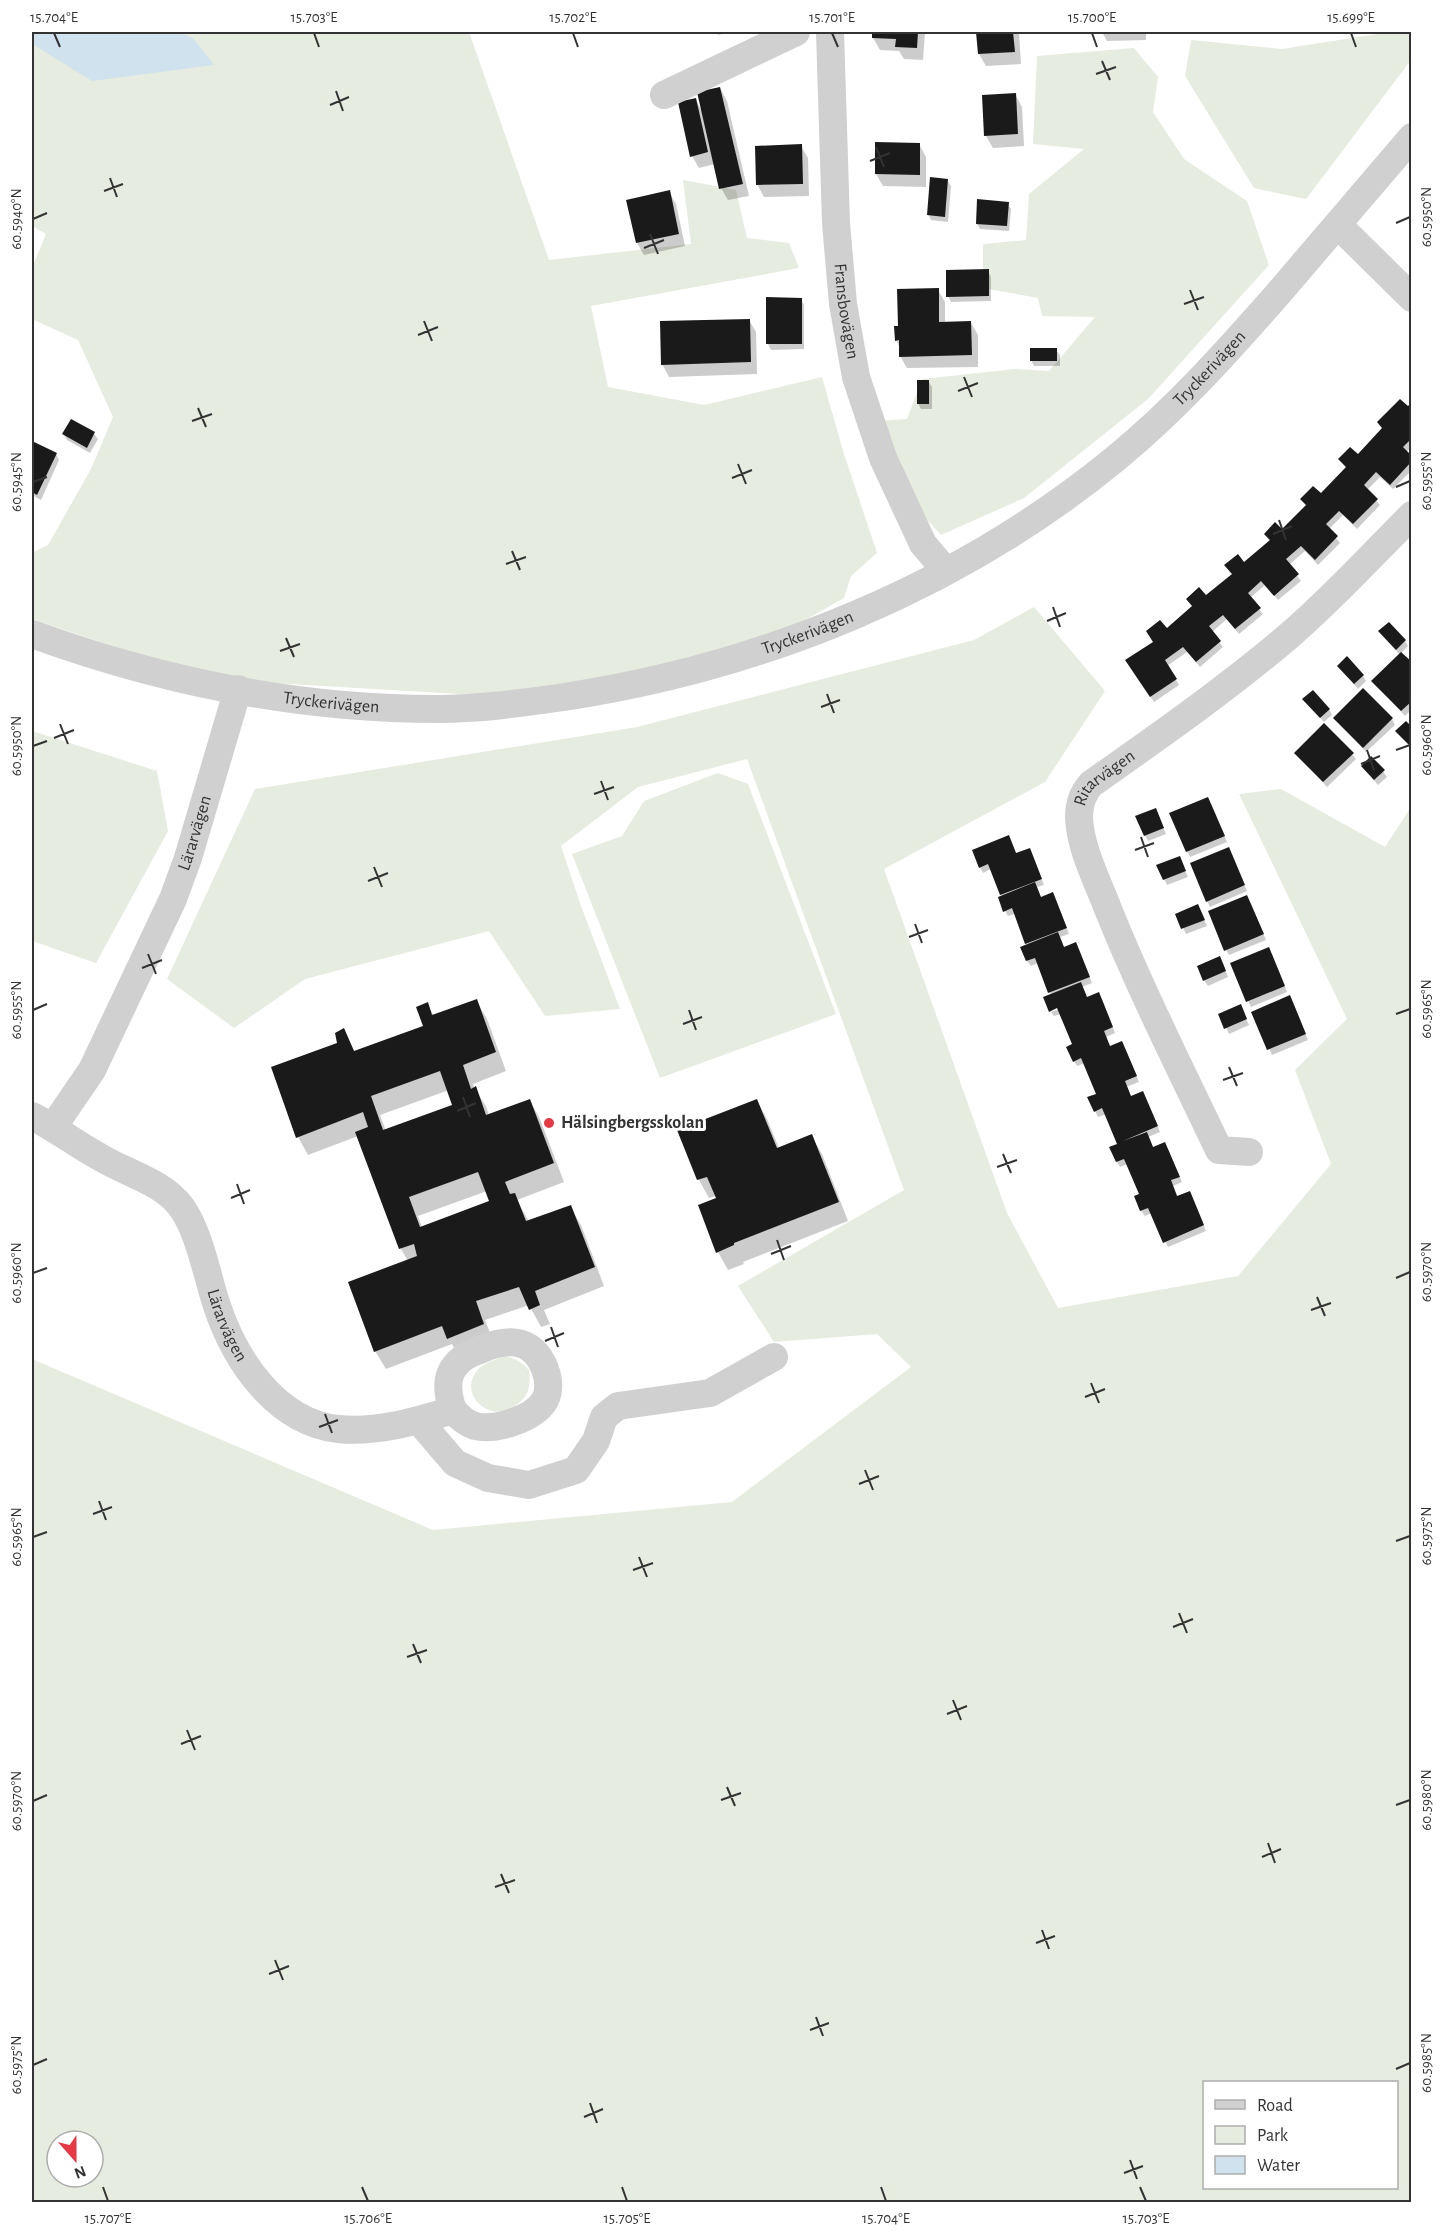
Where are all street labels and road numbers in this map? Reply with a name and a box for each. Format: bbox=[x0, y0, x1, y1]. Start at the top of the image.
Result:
street label: Fransbovägen bbox=[831, 263, 862, 361]
street label: Tryckerivägen bbox=[1170, 327, 1250, 410]
street label: Tryckerivägen bbox=[760, 608, 856, 658]
street label: Tryckerivägen bbox=[282, 689, 380, 716]
street label: Ritarvägen bbox=[1071, 747, 1138, 808]
street label: Lärarvägen bbox=[175, 793, 215, 873]
street label: Lärarvägen bbox=[203, 1287, 250, 1365]

